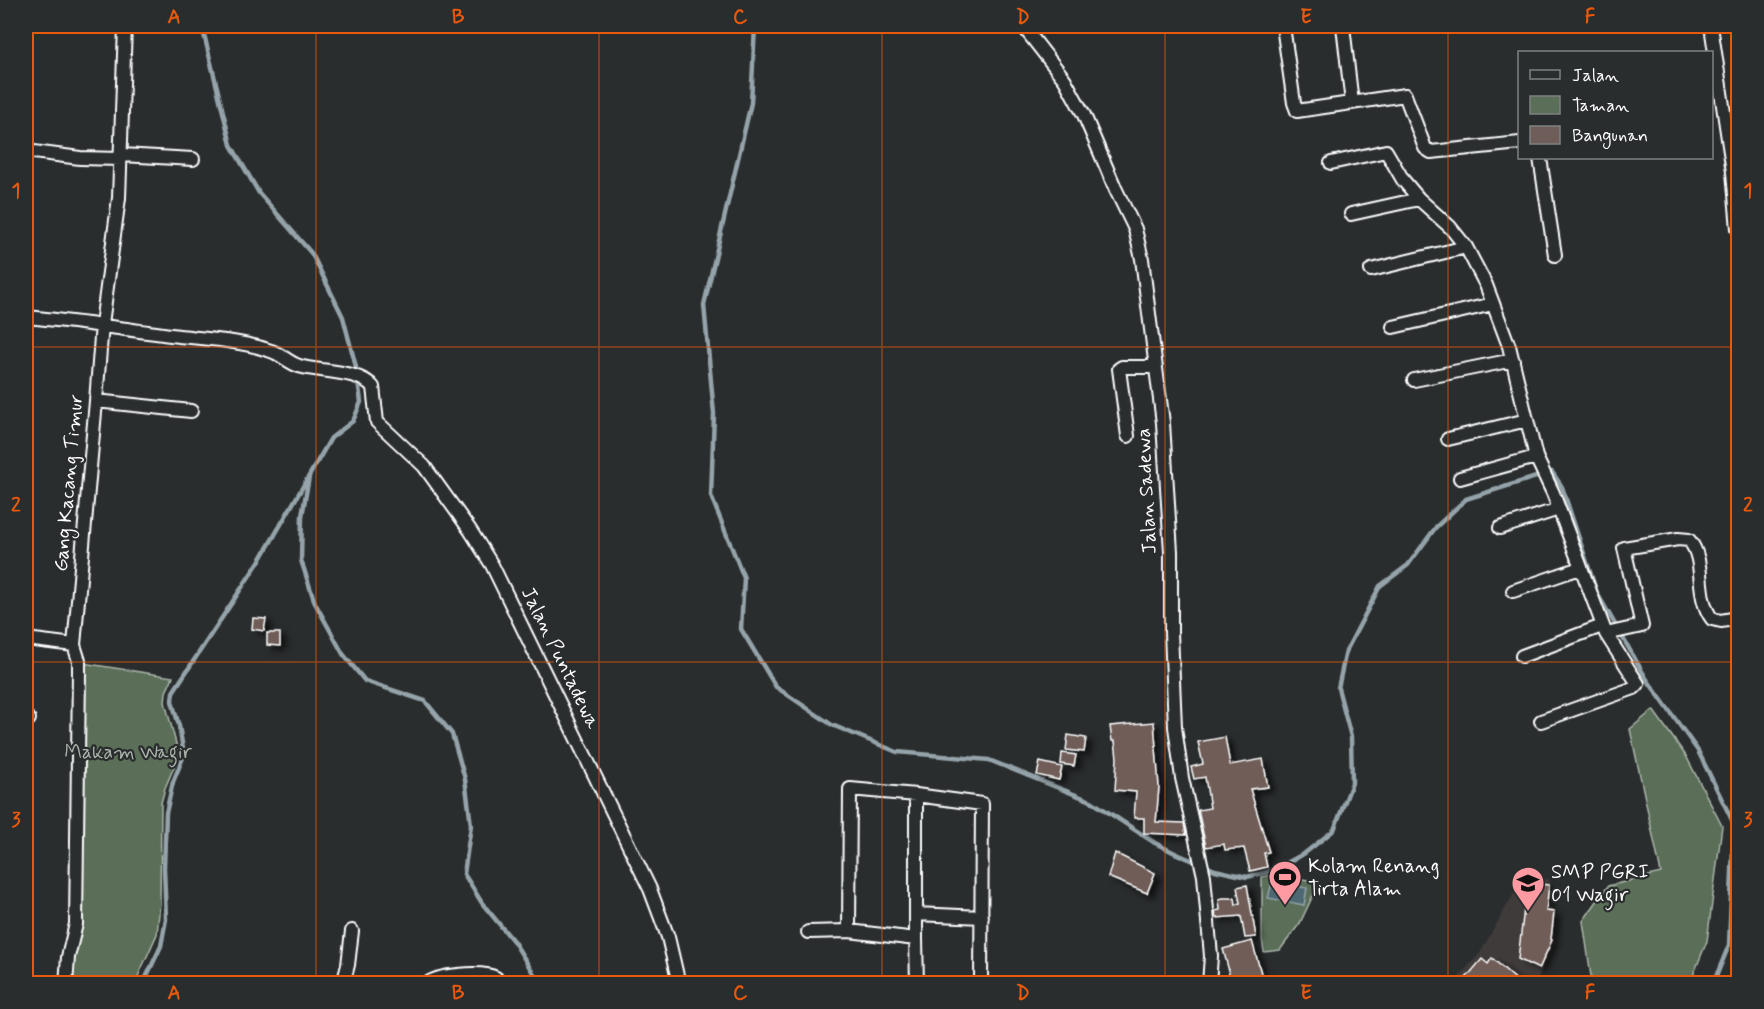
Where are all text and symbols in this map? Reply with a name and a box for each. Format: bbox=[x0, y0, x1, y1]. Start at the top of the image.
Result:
text: A bbox=[167, 4, 181, 31]
text: B bbox=[452, 4, 465, 31]
text: C bbox=[733, 4, 748, 31]
text: D bbox=[1016, 4, 1030, 31]
text: E bbox=[1300, 4, 1312, 31]
text: F bbox=[1585, 4, 1596, 31]
legend bbox=[1518, 51, 1713, 159]
text: Jalan bbox=[1572, 64, 1619, 88]
text: Taman bbox=[1572, 94, 1629, 118]
text: Bangunan bbox=[1572, 124, 1648, 149]
text: 1 bbox=[12, 178, 20, 205]
text: 1 bbox=[1744, 178, 1752, 205]
street label: Gang Kacang Timur bbox=[48, 393, 91, 573]
street label: Jalan Sadewa bbox=[1130, 427, 1164, 555]
text: 2 bbox=[11, 492, 21, 519]
text: 2 bbox=[1743, 492, 1753, 519]
street label: Jalan Puntadewa bbox=[514, 583, 606, 734]
park label: Makam Wagir bbox=[64, 739, 193, 768]
text: 3 bbox=[11, 807, 21, 834]
text: 3 bbox=[1743, 807, 1753, 834]
place label: Kolam Renang Tirta Alam bbox=[1308, 853, 1439, 903]
sports icon: Kolam Renang Tirta Alam bbox=[1267, 859, 1303, 906]
place label: SMP PGRI 01 Wagir bbox=[1551, 859, 1649, 911]
school or university icon: SMP PGRI 01 Wagir bbox=[1510, 865, 1546, 912]
text: A bbox=[167, 980, 181, 1007]
text: B bbox=[452, 980, 465, 1007]
text: C bbox=[733, 980, 748, 1007]
text: D bbox=[1016, 980, 1030, 1007]
text: E bbox=[1300, 980, 1312, 1007]
text: F bbox=[1585, 980, 1596, 1007]

